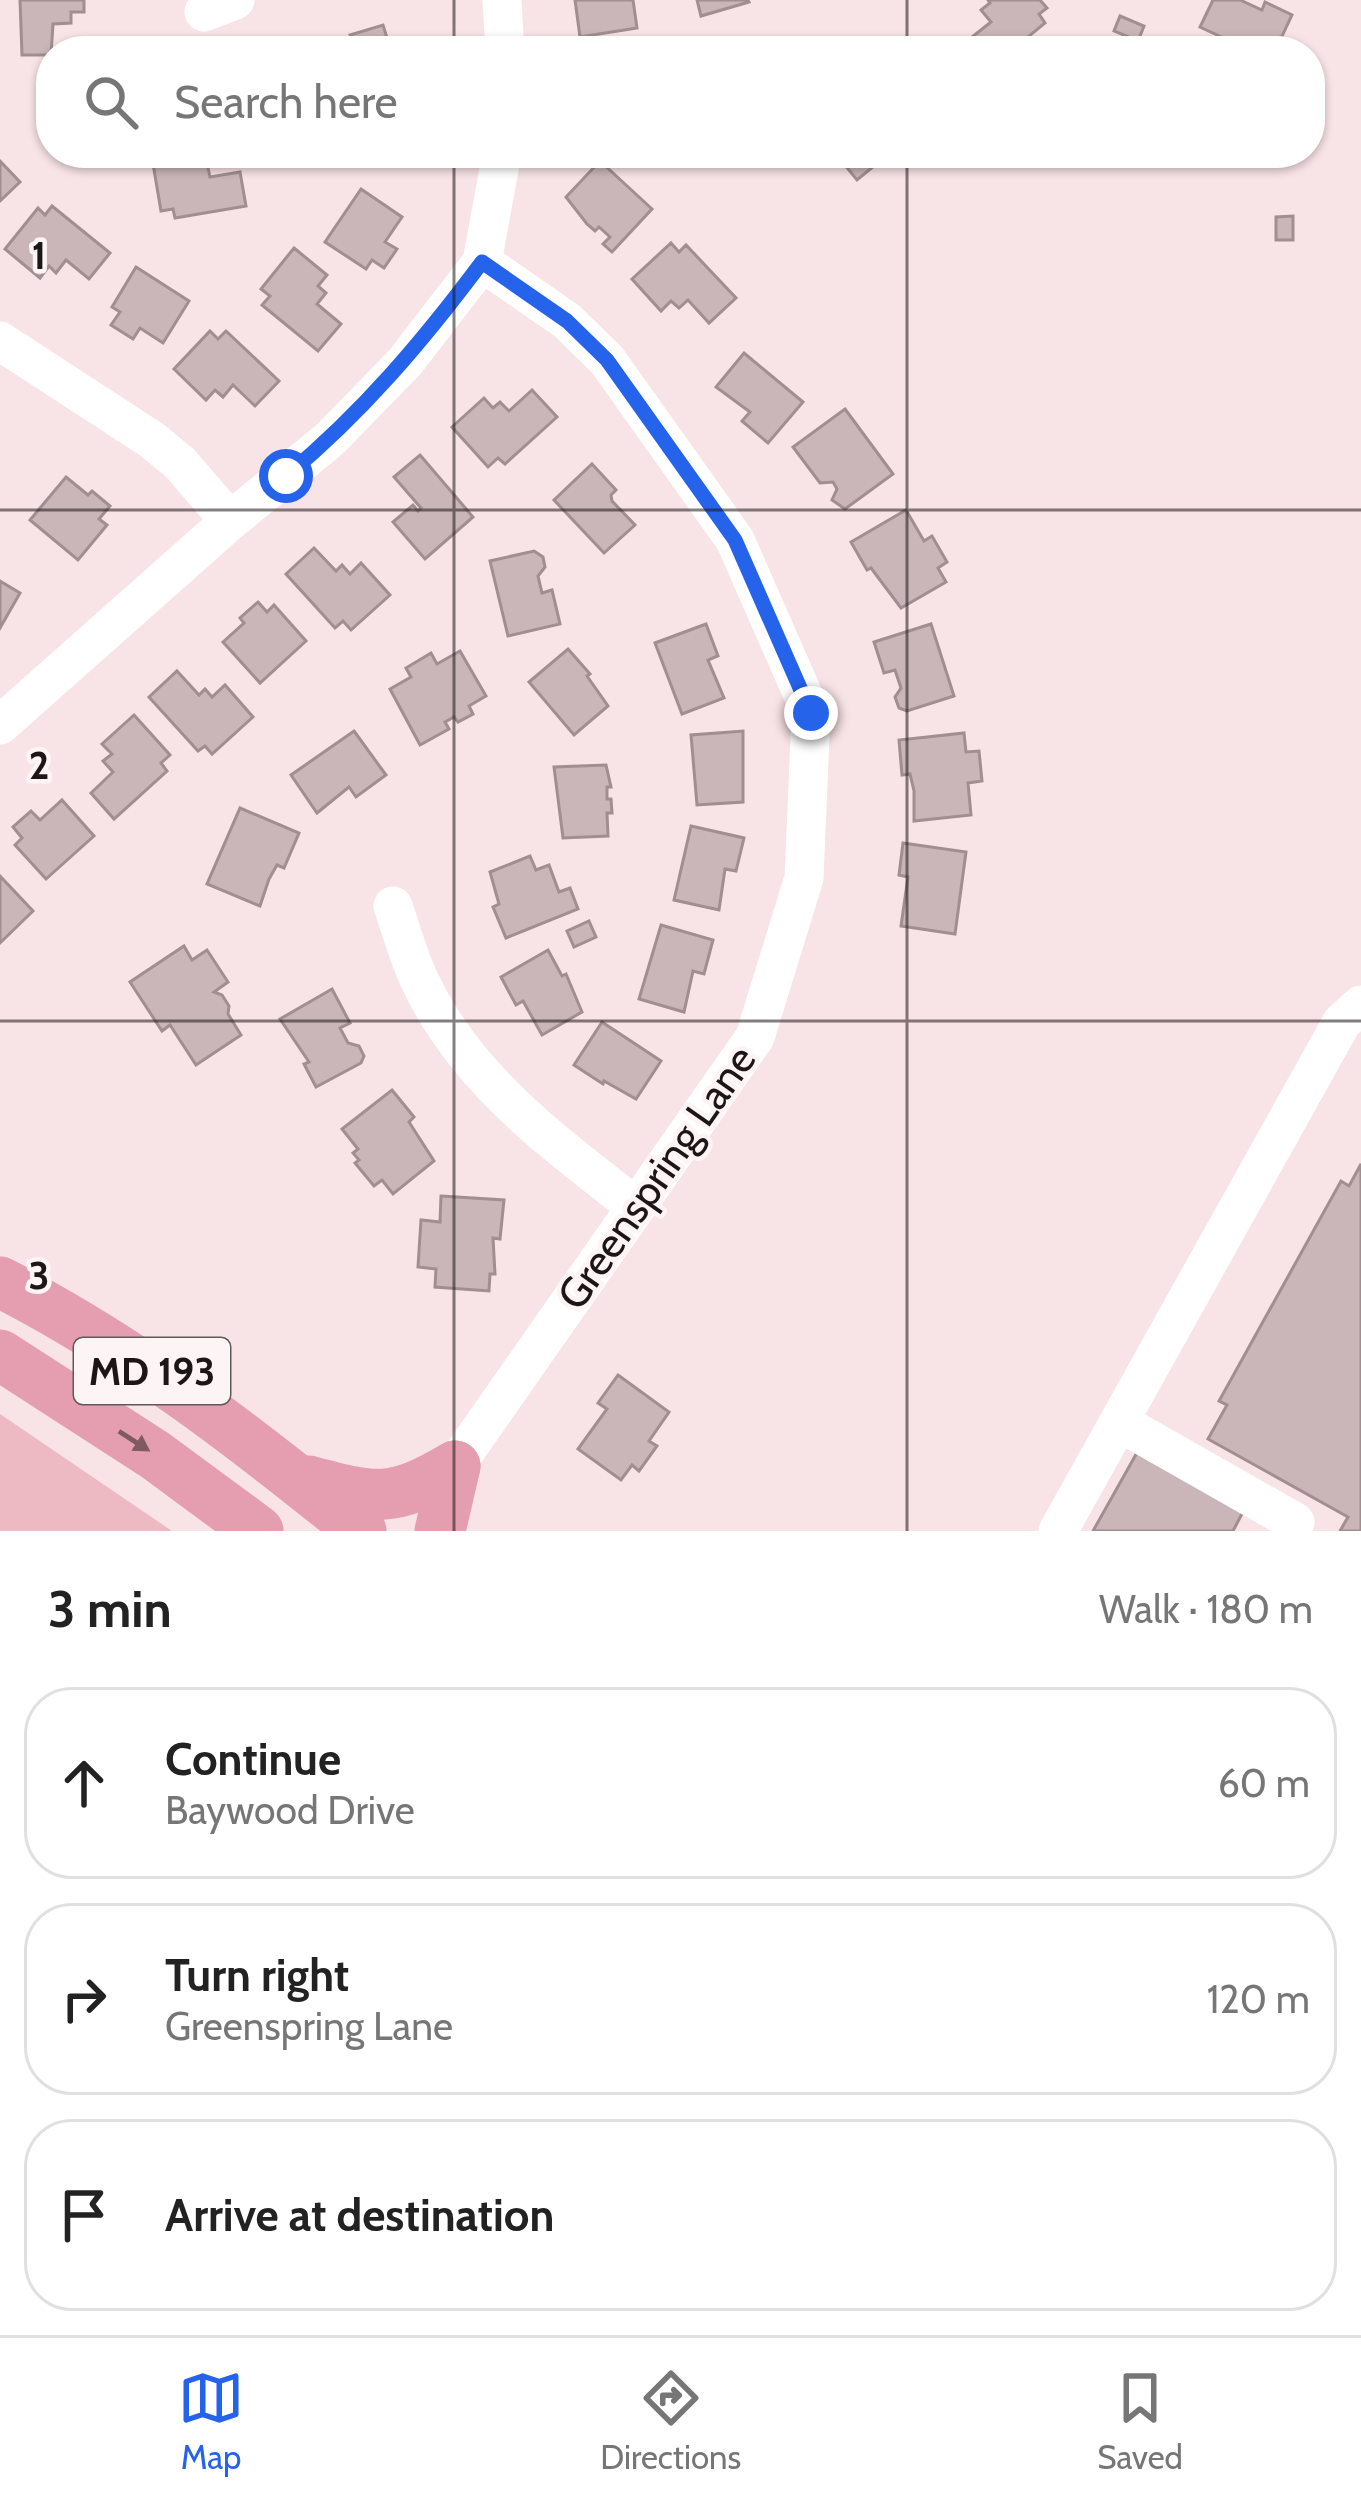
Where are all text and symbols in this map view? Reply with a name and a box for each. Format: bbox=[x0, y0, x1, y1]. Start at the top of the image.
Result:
search box bbox=[36, 36, 1325, 168]
icon: search bbox=[78, 69, 144, 135]
text: Search here bbox=[174, 75, 398, 129]
text: 1 bbox=[32, 231, 46, 279]
route start bbox=[259, 449, 313, 503]
route end bbox=[784, 686, 838, 740]
text: 2 bbox=[29, 741, 49, 789]
street label: Greenspring Lane bbox=[546, 1035, 766, 1319]
text: 3 bbox=[28, 1251, 50, 1299]
road number: MD 193 bbox=[74, 1338, 230, 1404]
one-way arrow bbox=[117, 1430, 150, 1452]
text: 3 min bbox=[48, 1578, 172, 1640]
text: Walk · 180 m bbox=[1099, 1585, 1313, 1633]
text: Continue bbox=[165, 1732, 341, 1786]
icon: ahead bbox=[51, 1750, 117, 1816]
text: 60 m bbox=[1218, 1759, 1310, 1807]
text: Baywood Drive bbox=[165, 1786, 415, 1834]
text: Turn right bbox=[165, 1948, 349, 2002]
icon: right bbox=[51, 1966, 117, 2032]
text: 120 m bbox=[1207, 1975, 1310, 2023]
text: Greenspring Lane bbox=[165, 2002, 453, 2050]
icon: arrive bbox=[51, 2182, 117, 2248]
text: Arrive at destination bbox=[165, 2188, 554, 2242]
tab: Map bbox=[178, 2365, 244, 2477]
tab: Directions bbox=[600, 2365, 741, 2477]
tab: Saved bbox=[1097, 2365, 1183, 2477]

